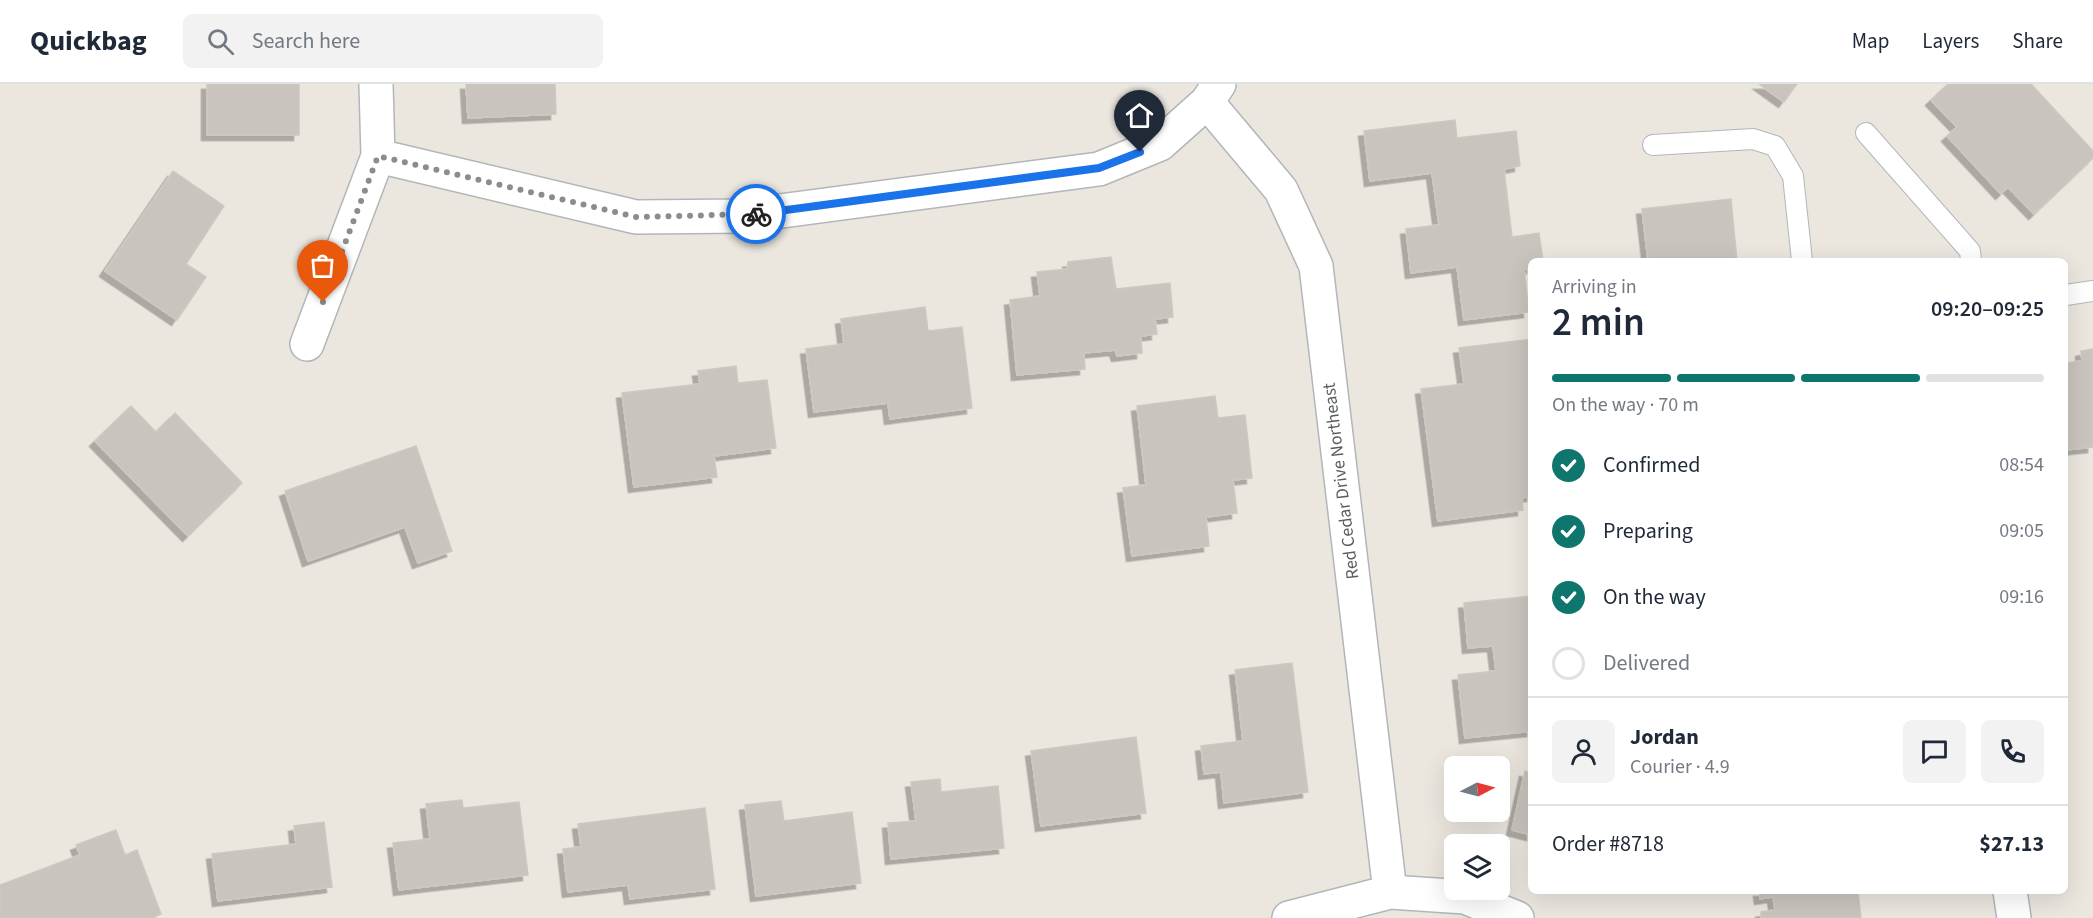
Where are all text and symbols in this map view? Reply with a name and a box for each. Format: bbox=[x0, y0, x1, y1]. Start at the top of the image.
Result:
search box bbox=[183, 14, 603, 68]
text: Quickbag bbox=[30, 21, 147, 61]
icon: search bbox=[204, 25, 237, 58]
text: Search here bbox=[252, 25, 360, 57]
text: Map bbox=[1852, 26, 1889, 56]
text: Layers bbox=[1922, 26, 1979, 56]
text: Share bbox=[2012, 26, 2063, 56]
pin bbox=[1114, 90, 1165, 152]
icon: home bbox=[1123, 99, 1156, 132]
courier bbox=[726, 184, 786, 244]
icon: bike bbox=[740, 198, 773, 231]
pin bbox=[297, 240, 348, 302]
icon: bag bbox=[306, 249, 339, 282]
text: Arriving in bbox=[1552, 273, 1637, 301]
text: 09:20–09:25 bbox=[1931, 293, 2044, 325]
text: 2 min bbox=[1552, 295, 1645, 351]
street label: Red Cedar Drive Northeast bbox=[1317, 381, 1365, 581]
text: On the way · 70 m bbox=[1552, 391, 1699, 419]
icon: check bbox=[1552, 449, 1585, 482]
text: Confirmed bbox=[1603, 449, 1700, 481]
text: 08:54 bbox=[1999, 451, 2044, 479]
icon: check bbox=[1552, 515, 1585, 548]
text: Preparing bbox=[1603, 515, 1693, 547]
text: 09:05 bbox=[1999, 517, 2044, 545]
icon: check bbox=[1552, 581, 1585, 614]
text: On the way bbox=[1603, 581, 1706, 613]
text: 09:16 bbox=[1999, 583, 2044, 611]
text: Delivered bbox=[1603, 647, 1690, 679]
button: person bbox=[1552, 720, 1615, 783]
button: chat bbox=[1903, 720, 1966, 783]
button: phone bbox=[1981, 720, 2044, 783]
text: Jordan bbox=[1630, 721, 1699, 753]
text: Courier · 4.9 bbox=[1630, 753, 1730, 781]
north arrow bbox=[1444, 756, 1510, 822]
map controls bbox=[1444, 756, 1510, 900]
text: Order #8718 bbox=[1552, 828, 1664, 860]
text: $27.13 bbox=[1979, 828, 2044, 860]
button: layers bbox=[1444, 834, 1510, 900]

